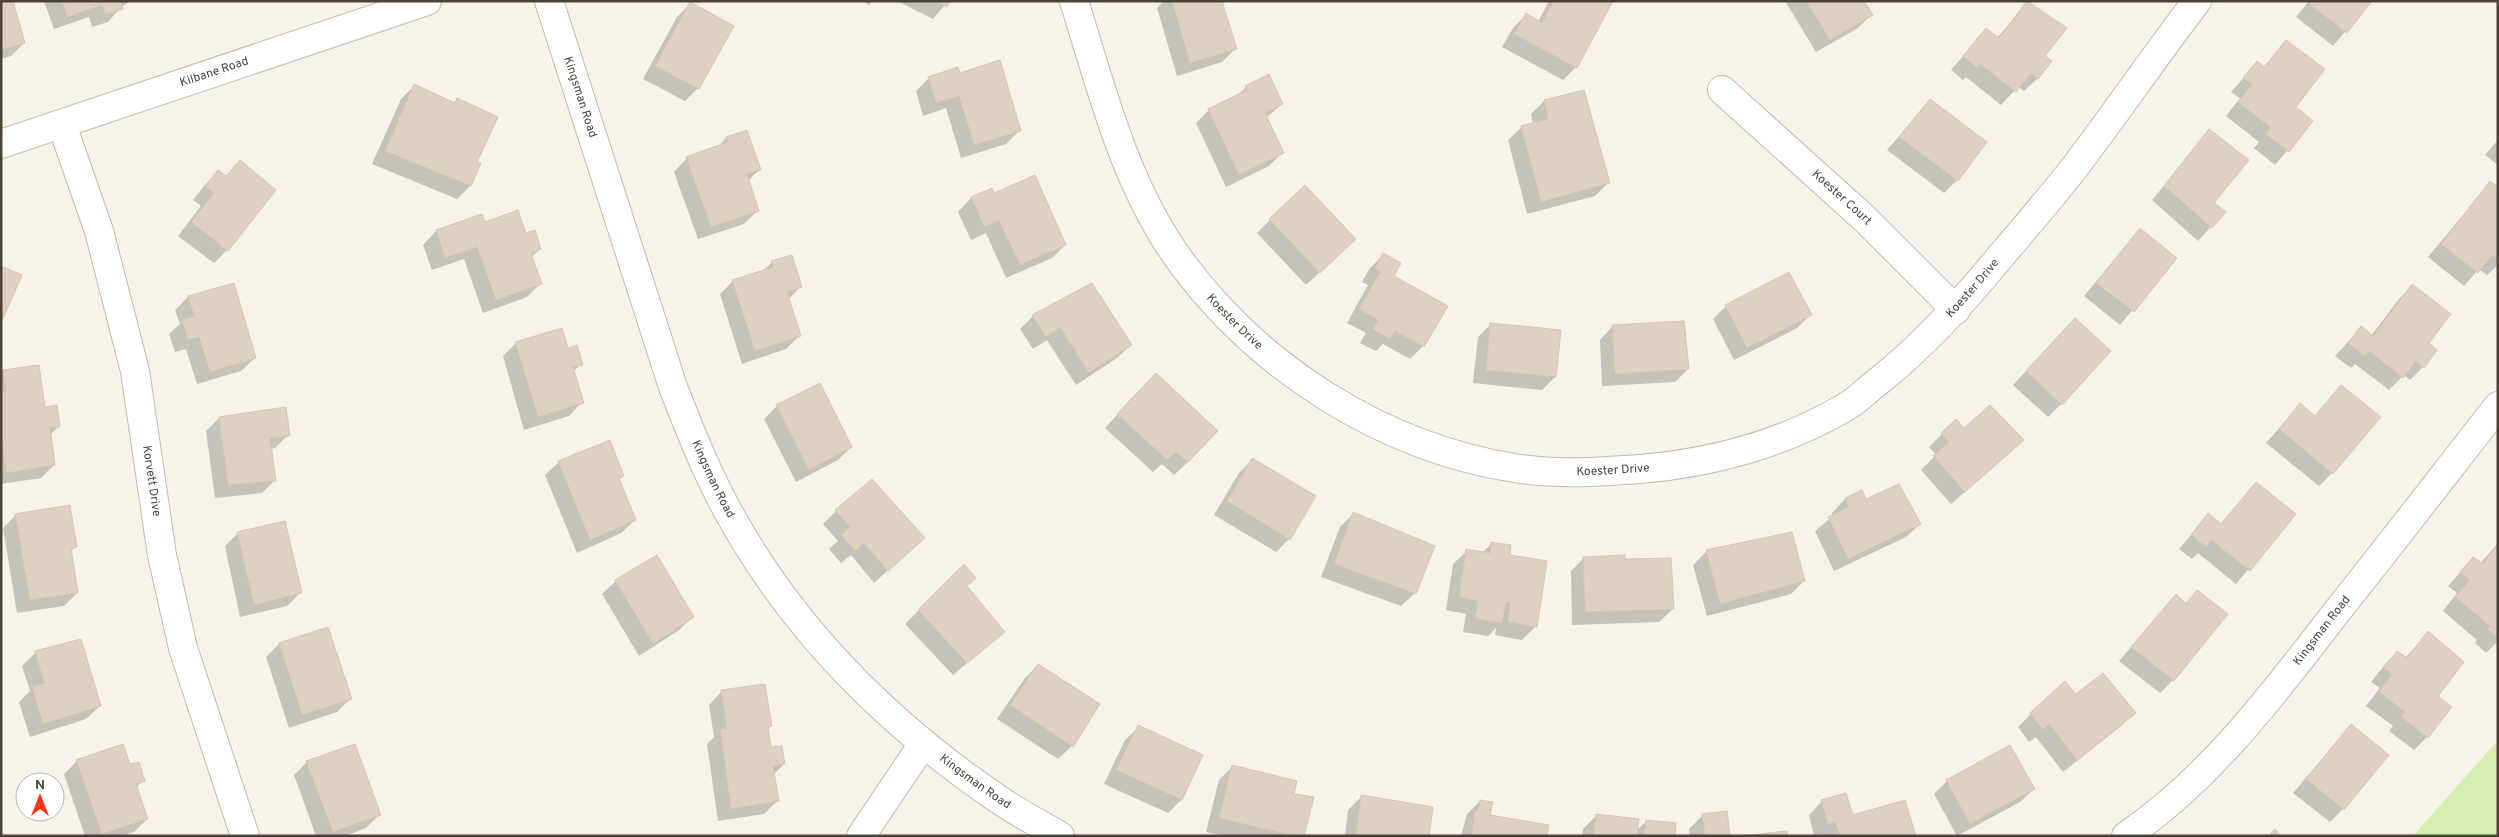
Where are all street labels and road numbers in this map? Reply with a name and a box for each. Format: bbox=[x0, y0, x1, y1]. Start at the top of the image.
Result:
street label: Kilbane Road bbox=[178, 53, 251, 91]
street label: Kingsman Road bbox=[559, 55, 600, 140]
street label: Koester Court bbox=[1808, 167, 1875, 229]
street label: Koester Drive bbox=[1943, 256, 2003, 321]
street label: Koester Drive bbox=[1203, 291, 1266, 354]
street label: Kingsman Road bbox=[687, 438, 738, 521]
street label: Korvett Drive bbox=[138, 444, 164, 518]
street label: Koester Drive bbox=[1576, 460, 1650, 480]
street label: Kingsman Road bbox=[2290, 593, 2354, 669]
street label: Kingsman Road bbox=[936, 751, 1014, 813]

